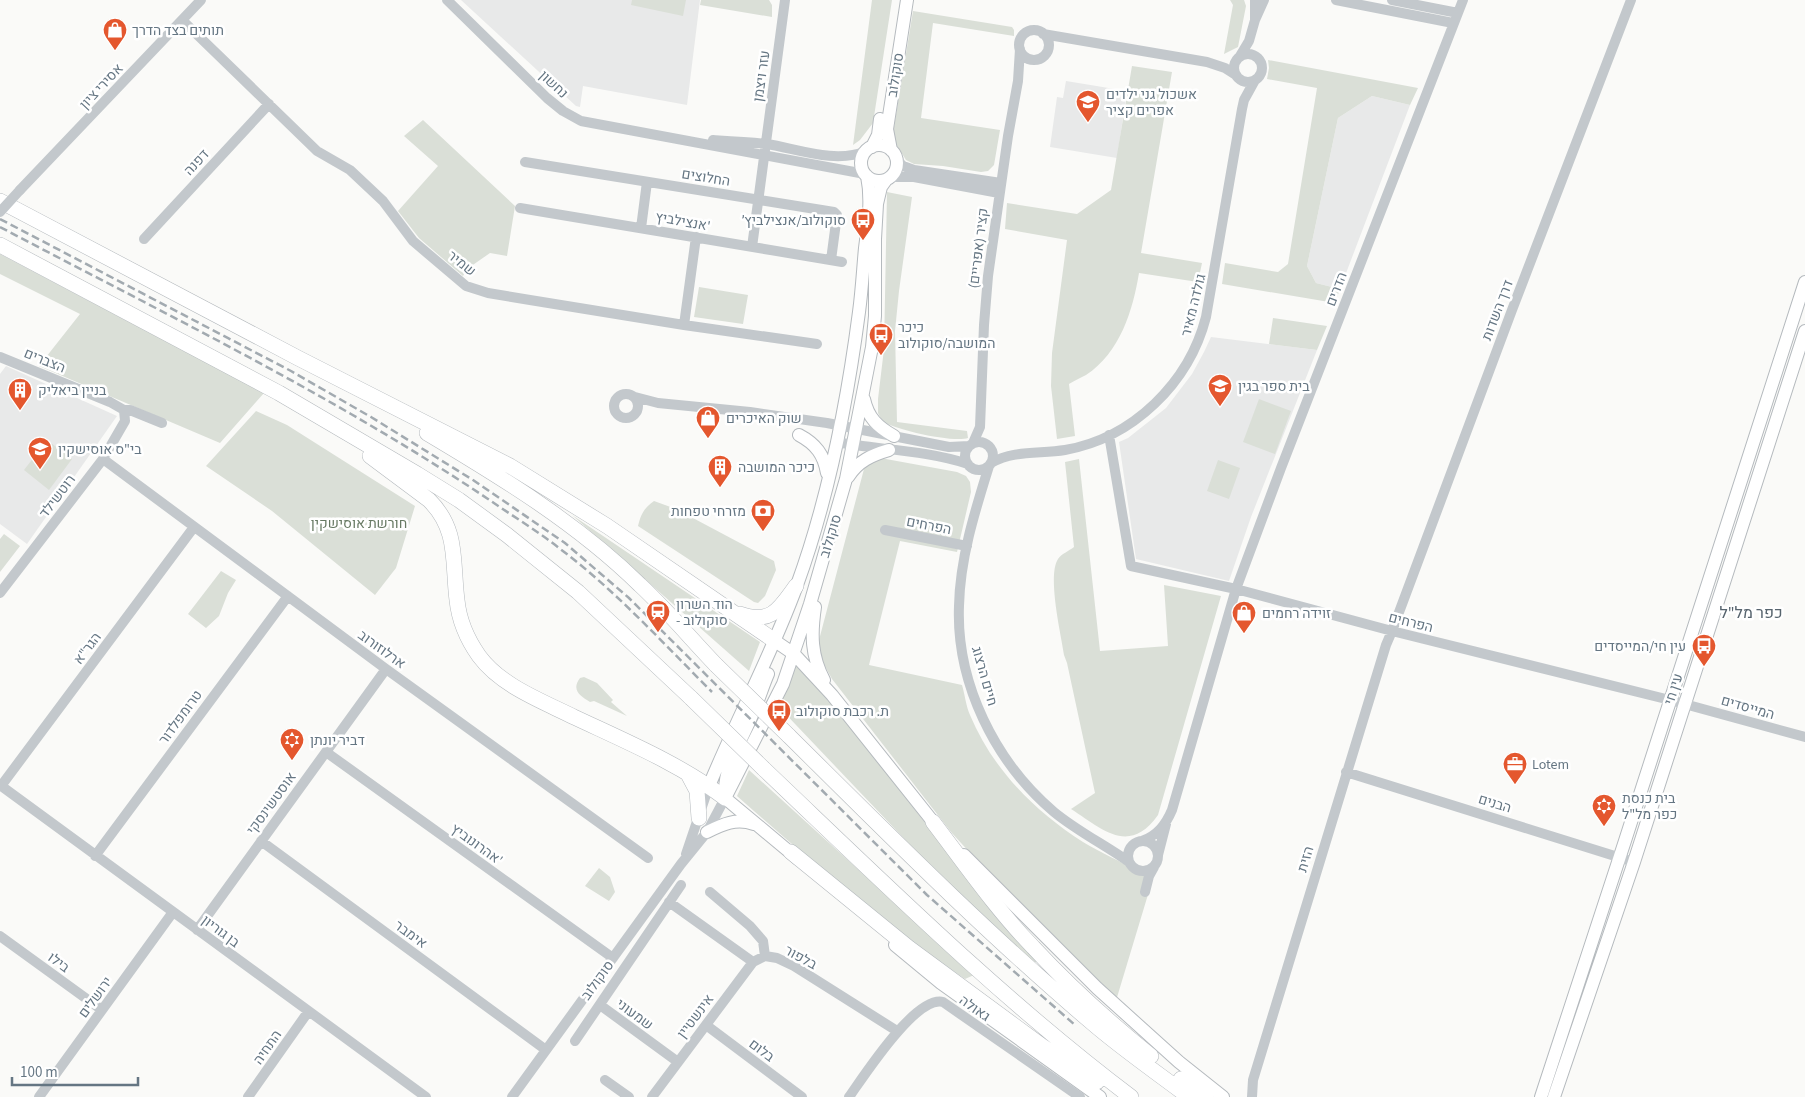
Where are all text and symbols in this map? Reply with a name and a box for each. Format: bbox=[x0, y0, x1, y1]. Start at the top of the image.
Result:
shop icon: תותים בצד הדרך bbox=[102, 17, 128, 51]
place label: תותים בצד הדרך bbox=[132, 21, 224, 41]
street label: עזר ויצמן bbox=[748, 49, 775, 103]
street label: סוקולוב bbox=[883, 52, 909, 99]
street label: אסירי ציון bbox=[75, 59, 128, 114]
street label: נחשון bbox=[534, 66, 572, 103]
place label: אשכול גני ילדים אפרים קציר bbox=[1106, 85, 1197, 121]
school or university icon: אשכול גני ילדים אפרים קציר bbox=[1075, 89, 1101, 123]
street label: דפנה bbox=[179, 145, 214, 180]
street label: החלוצים bbox=[680, 164, 732, 192]
street label: אנצילביץ' bbox=[654, 207, 712, 237]
bus stop icon: סוקולוב/אנצילביץ׳ bbox=[850, 207, 876, 241]
street label: קציר (אפריים) bbox=[964, 207, 994, 289]
place label: סוקולוב/אנצילביץ׳ bbox=[742, 211, 846, 231]
street label: שמיר bbox=[443, 246, 480, 281]
street label: הדרים bbox=[1321, 269, 1353, 310]
street label: גולדה מאיר bbox=[1177, 272, 1211, 339]
street label: דרך השדות bbox=[1477, 277, 1519, 344]
place label: כיכר המושבה/סוקולוב bbox=[898, 318, 995, 354]
bus stop icon: כיכר המושבה/סוקולוב bbox=[868, 322, 894, 356]
street label: הצברים bbox=[21, 344, 68, 378]
school or university icon: בית ספר בגין bbox=[1207, 373, 1233, 407]
building icon: בניין ביאליק bbox=[7, 377, 33, 411]
place label: בית ספר בגין bbox=[1238, 377, 1310, 397]
place label: בניין ביאליק bbox=[38, 381, 107, 401]
shop icon: שוק האיכרים bbox=[695, 405, 721, 439]
place label: שוק האיכרים bbox=[726, 409, 802, 429]
school or university icon: בי"ס אוסישקין bbox=[27, 436, 53, 470]
place label: בי"ס אוסישקין bbox=[58, 440, 142, 460]
building icon: כיכר המושבה bbox=[707, 454, 733, 488]
place label: כיכר המושבה bbox=[738, 458, 815, 478]
street label: רוטשילד bbox=[35, 471, 81, 522]
bank icon: מזרחי טפחות bbox=[750, 498, 776, 532]
place label: מזרחי טפחות bbox=[671, 502, 746, 522]
street label: סוקולוב bbox=[815, 512, 847, 561]
street label: הפרחים bbox=[905, 512, 953, 540]
park label: חורשת אוסישקין bbox=[311, 514, 407, 534]
place label: הוד השרון - סוקולוב bbox=[676, 595, 733, 631]
station icon: הוד השרון - סוקולוב bbox=[645, 599, 671, 633]
shop icon: זוידה רחמים bbox=[1231, 600, 1257, 634]
district label: כפר מל"ל bbox=[1719, 602, 1783, 624]
place label: זוידה רחמים bbox=[1262, 604, 1331, 624]
street label: הפרחים bbox=[1386, 608, 1435, 638]
street label: ארלוזורוב bbox=[353, 626, 409, 674]
street label: הגר"א bbox=[69, 628, 106, 669]
bus stop icon: עין חי/המייסדים bbox=[1691, 633, 1717, 667]
place label: עין חי/המייסדים bbox=[1594, 637, 1686, 657]
street label: חיים הרצוג bbox=[966, 644, 1002, 708]
street label: עין חי bbox=[1660, 671, 1688, 708]
street label: טרומפלדור bbox=[154, 686, 207, 749]
street label: המייסדים bbox=[1719, 691, 1777, 725]
bus stop icon: ת. רכבת סוקולוב bbox=[766, 698, 792, 732]
place label: ת. רכבת סוקולוב bbox=[796, 702, 889, 722]
synagogue icon: דביר יונתן bbox=[279, 727, 305, 761]
place label: דביר יונתן bbox=[310, 731, 365, 751]
office icon: Lotem bbox=[1502, 751, 1528, 785]
place label: Lotem bbox=[1532, 755, 1569, 775]
street label: אוסטשינסקי bbox=[242, 768, 301, 839]
street label: הבנים bbox=[1476, 789, 1514, 818]
place label: בית כנסת כפר מל"ל bbox=[1622, 789, 1677, 825]
synagogue icon: בית כנסת כפר מל"ל bbox=[1591, 793, 1617, 827]
street label: אהרונוביץ' bbox=[446, 819, 507, 871]
street label: הזית bbox=[1293, 844, 1319, 875]
street label: בן גוריון bbox=[197, 911, 244, 953]
street label: אימבר bbox=[390, 916, 431, 954]
street label: בלפור bbox=[781, 941, 821, 975]
street label: בילו bbox=[43, 948, 74, 978]
street label: סוקולוב bbox=[577, 957, 619, 1004]
street label: ירושלים bbox=[74, 973, 118, 1022]
street label: אינשטיין bbox=[673, 990, 719, 1043]
street label: גאולה bbox=[955, 991, 994, 1027]
street label: שמעוני bbox=[612, 995, 657, 1035]
street label: התחיה bbox=[249, 1026, 287, 1069]
street label: בלום bbox=[744, 1035, 779, 1067]
scale bar bbox=[12, 1054, 139, 1086]
text: 100 m bbox=[20, 1062, 58, 1083]

